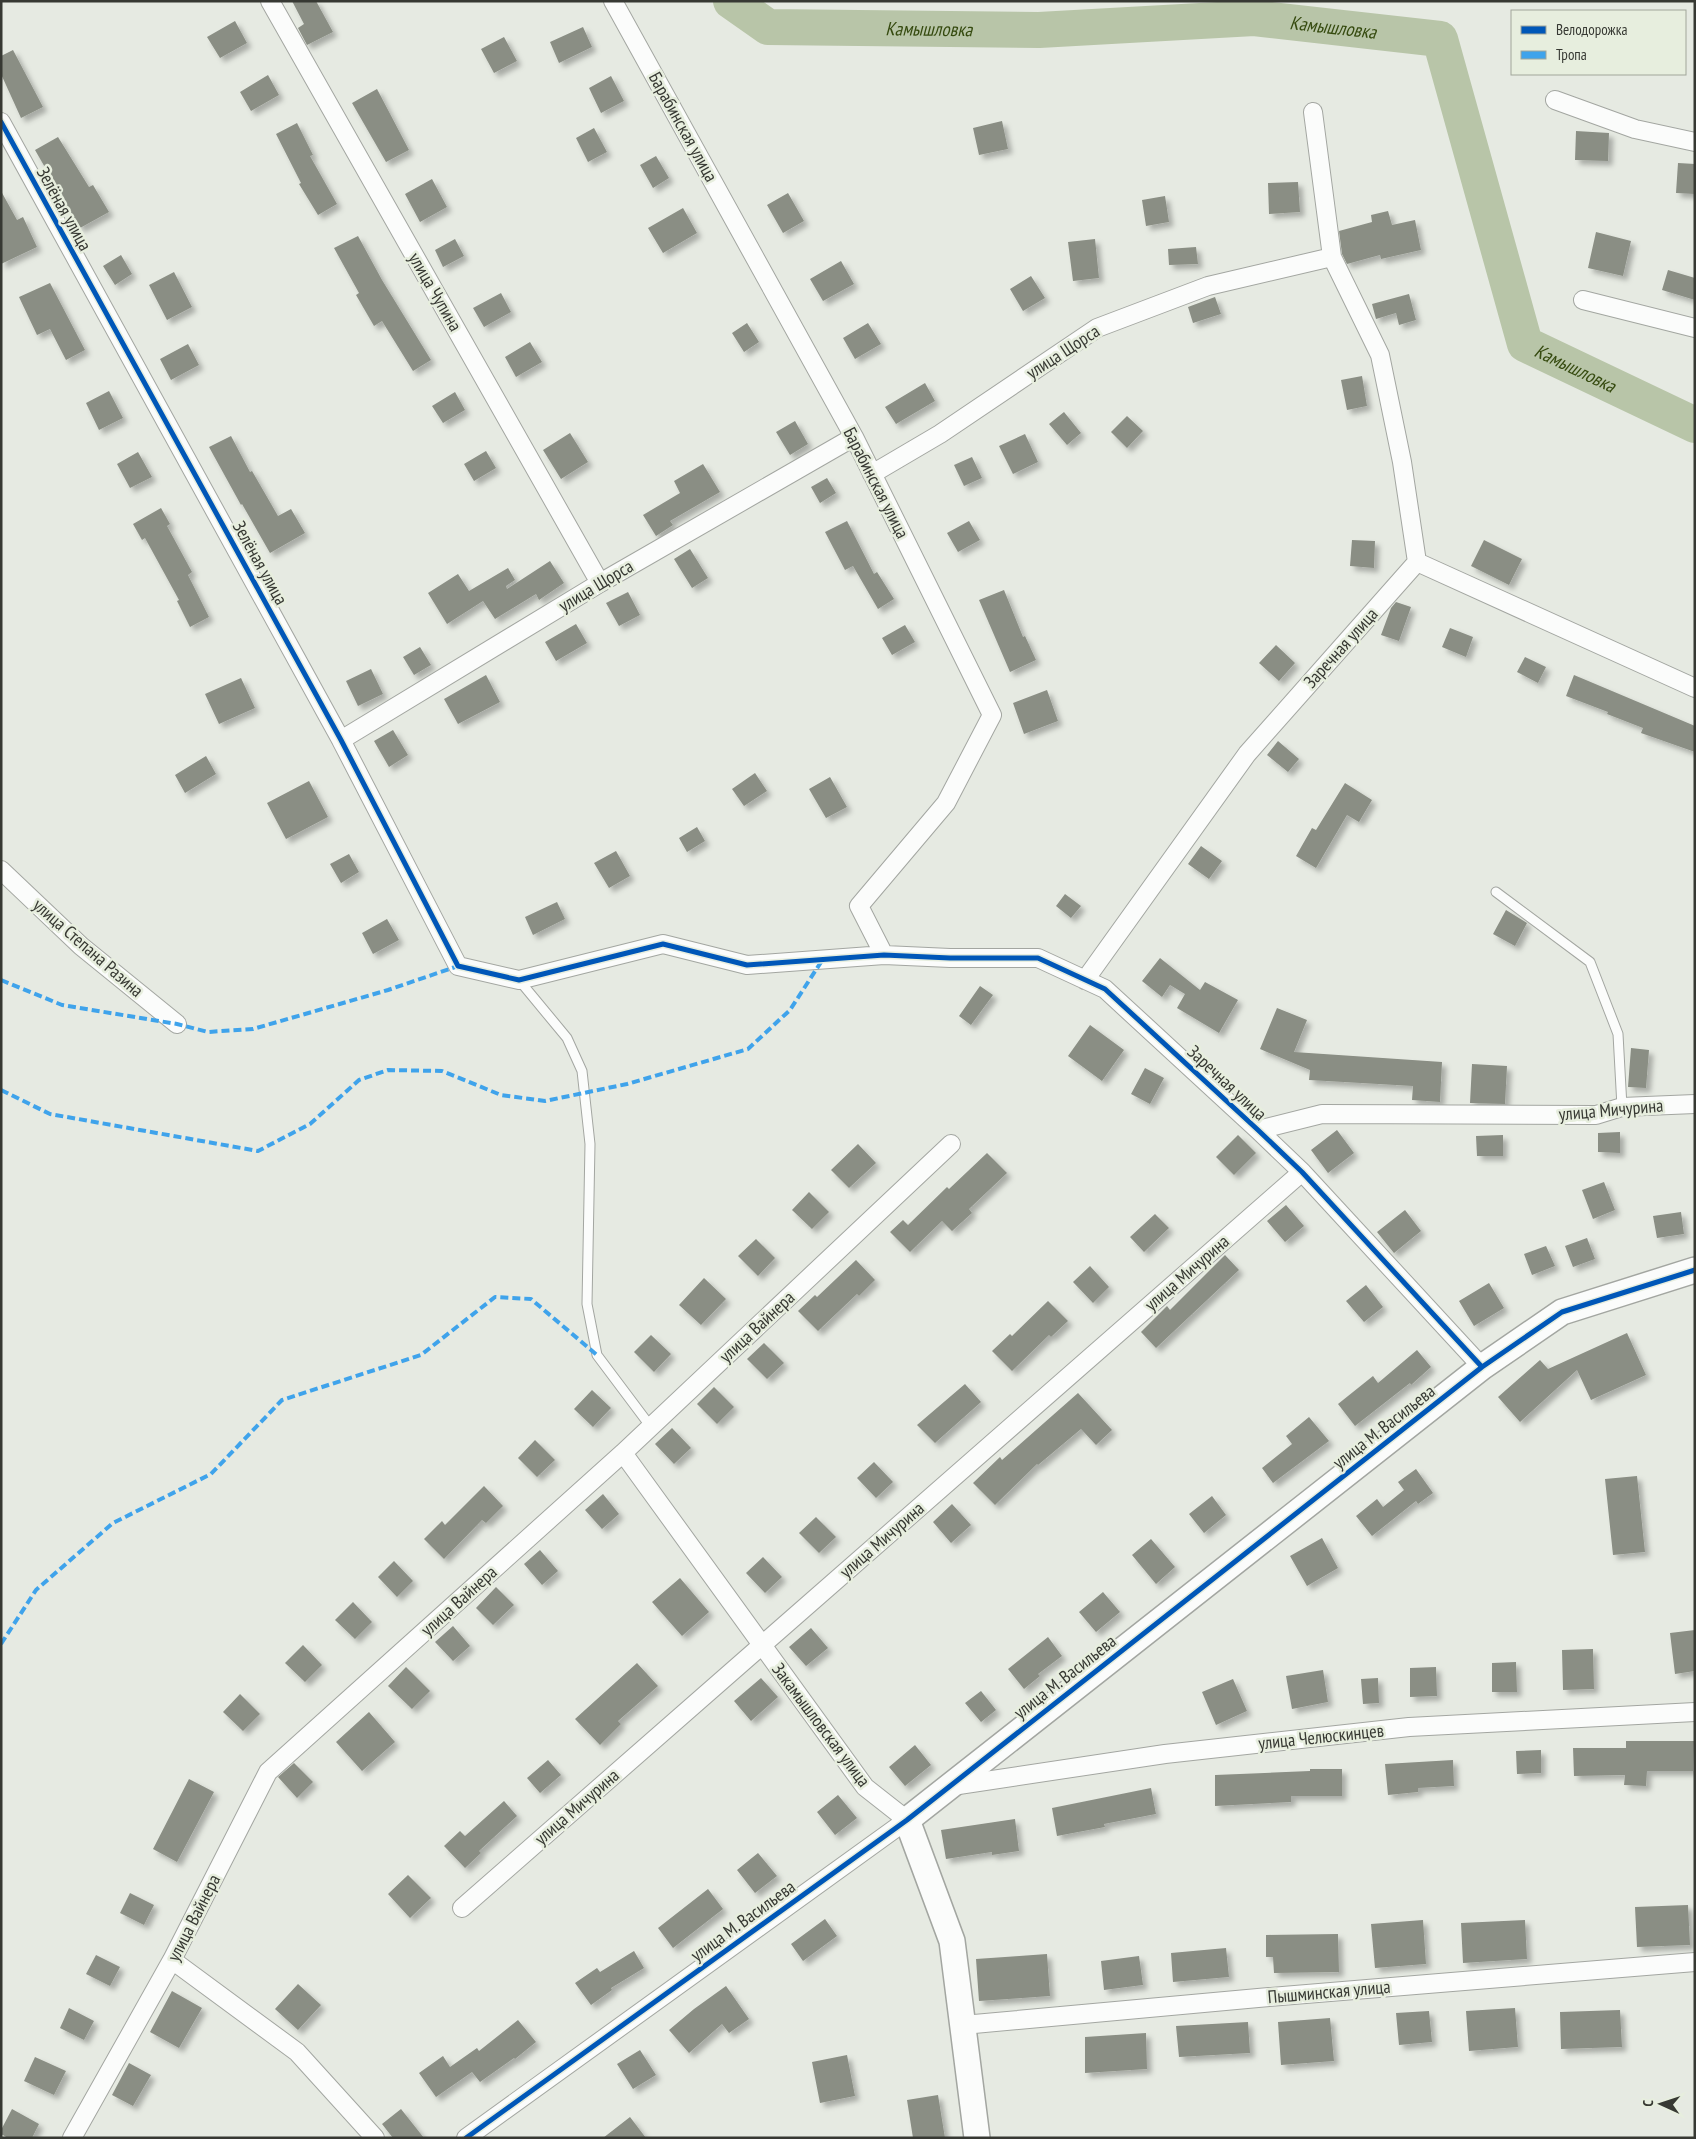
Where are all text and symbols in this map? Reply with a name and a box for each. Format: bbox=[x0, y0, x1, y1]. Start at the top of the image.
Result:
water label: Камышловка bbox=[1288, 10, 1379, 44]
legend bbox=[1511, 10, 1686, 75]
water label: Камышловка bbox=[885, 16, 974, 41]
text: Велодорожка bbox=[1556, 20, 1627, 39]
text: Тропа bbox=[1556, 45, 1587, 64]
street label: Барабинская улица bbox=[644, 68, 723, 186]
street label: Зелёная улица bbox=[32, 163, 97, 255]
street label: улица Чупина bbox=[404, 248, 467, 335]
street label: улица Щорса bbox=[1022, 319, 1104, 384]
water label: Камышловка bbox=[1531, 338, 1621, 398]
street label: Барабинская улица bbox=[839, 423, 914, 542]
street label: Зелёная улица bbox=[228, 517, 293, 609]
street label: улица Щорса bbox=[554, 554, 637, 617]
street label: Заречная улица bbox=[1299, 603, 1383, 693]
street label: улица Степана Разина bbox=[28, 893, 148, 1002]
street label: Заречная улица bbox=[1183, 1040, 1272, 1125]
street label: улица Мичурина bbox=[1558, 1093, 1664, 1126]
street label: улица Мичурина bbox=[1140, 1230, 1234, 1316]
street label: улица Вайнера bbox=[714, 1286, 799, 1367]
street label: улица М. Васильева bbox=[1328, 1379, 1440, 1474]
street label: улица Мичурина bbox=[835, 1497, 929, 1583]
street label: улица Вайнера bbox=[416, 1560, 502, 1641]
street label: улица М. Васильева bbox=[1009, 1629, 1121, 1724]
street label: Закамышловская улица bbox=[767, 1658, 876, 1791]
street label: улица Челюскинцев bbox=[1257, 1718, 1385, 1755]
street label: улица Мичурина bbox=[530, 1764, 624, 1850]
street label: улица Вайнера bbox=[162, 1870, 225, 1965]
street label: улица М. Васильева bbox=[686, 1875, 800, 1966]
street label: Пышминская улица bbox=[1267, 1975, 1391, 2008]
north arrow bbox=[1636, 2079, 1686, 2129]
text: С bbox=[1639, 2099, 1657, 2107]

